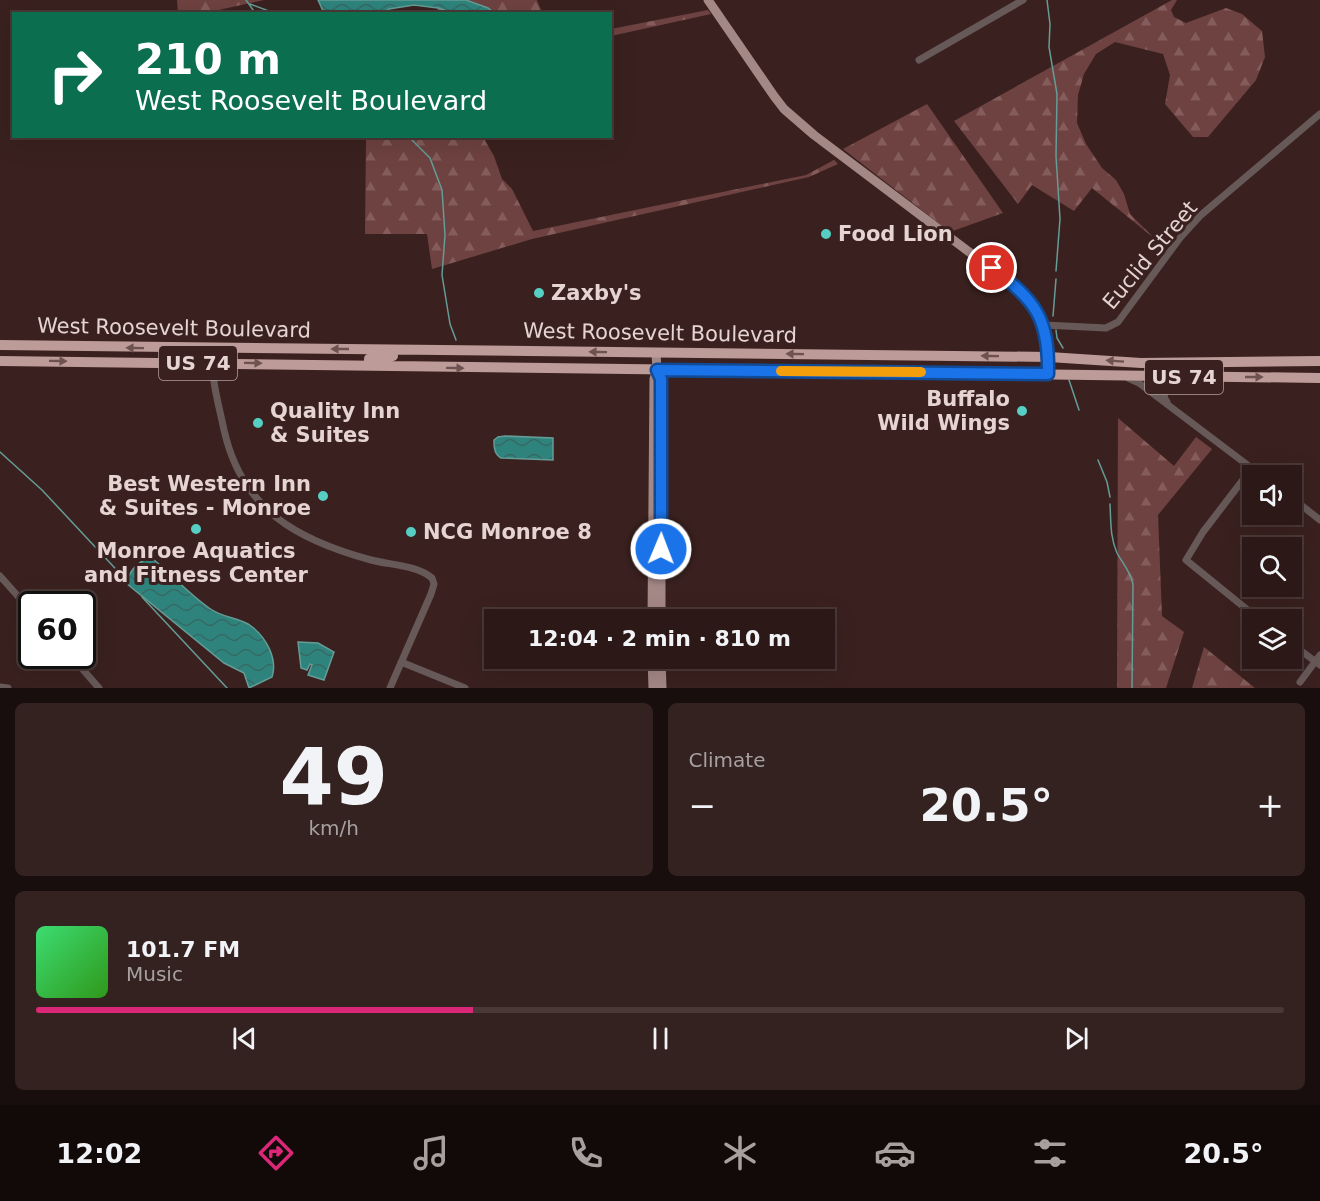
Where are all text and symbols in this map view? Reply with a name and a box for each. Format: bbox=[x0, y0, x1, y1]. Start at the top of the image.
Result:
text: 210 m bbox=[135, 35, 281, 84]
icon: right bbox=[36, 36, 114, 114]
text: West Roosevelt Boulevard bbox=[135, 85, 487, 116]
street label: Euclid Street bbox=[1098, 196, 1202, 314]
place label: Food Lion bbox=[838, 222, 953, 246]
marker: Food Lion bbox=[819, 227, 833, 241]
pin bbox=[966, 242, 1017, 293]
icon: arrive bbox=[975, 251, 1008, 284]
place label: Zaxby's bbox=[551, 281, 642, 305]
marker: Zaxby's bbox=[532, 286, 546, 300]
street label: West Roosevelt Boulevard bbox=[37, 314, 311, 342]
street label: West Roosevelt Boulevard bbox=[523, 319, 797, 347]
one-way arrow bbox=[125, 343, 144, 353]
one-way arrow bbox=[330, 344, 349, 354]
road number: US 74 bbox=[159, 346, 237, 380]
one-way arrow bbox=[588, 347, 607, 357]
one-way arrow bbox=[786, 349, 805, 359]
one-way arrow bbox=[981, 351, 1000, 361]
one-way arrow bbox=[49, 356, 68, 366]
one-way arrow bbox=[1105, 356, 1124, 366]
one-way arrow bbox=[244, 358, 263, 368]
road number: US 74 bbox=[1145, 360, 1223, 394]
one-way arrow bbox=[446, 363, 465, 372]
one-way arrow bbox=[1244, 372, 1263, 382]
place label: Buffalo Wild Wings bbox=[877, 387, 1010, 435]
place label: Quality Inn & Suites bbox=[270, 399, 400, 447]
marker: Buffalo Wild Wings bbox=[1015, 404, 1029, 418]
marker: Quality Inn & Suites bbox=[251, 416, 265, 430]
map controls bbox=[1242, 465, 1302, 669]
button: sound bbox=[1242, 465, 1302, 525]
place label: Best Western Inn & Suites - Monroe bbox=[99, 472, 311, 520]
marker: Best Western Inn & Suites - Monroe bbox=[316, 489, 330, 503]
position arrow bbox=[629, 517, 693, 581]
place label: NCG Monroe 8 bbox=[423, 520, 592, 544]
marker: Monroe Aquatics and Fitness Center bbox=[189, 522, 203, 536]
marker: NCG Monroe 8 bbox=[404, 525, 418, 539]
button: search bbox=[1242, 537, 1302, 597]
place label: Monroe Aquatics and Fitness Center bbox=[84, 539, 309, 587]
speed limit sign: 60 bbox=[18, 591, 96, 669]
button: layers bbox=[1242, 609, 1302, 669]
text: 12:04 · 2 min · 810 m bbox=[528, 626, 791, 651]
text: 49 bbox=[279, 732, 388, 822]
text: Climate bbox=[689, 748, 765, 772]
text: 20.5° bbox=[919, 779, 1053, 832]
text: − bbox=[689, 786, 716, 825]
text: + bbox=[1256, 786, 1284, 825]
text: km/h bbox=[309, 816, 359, 840]
text: 101.7 FM bbox=[126, 937, 240, 962]
text: Music bbox=[126, 962, 183, 986]
icon: previous bbox=[228, 1022, 261, 1055]
icon: pause bbox=[644, 1022, 677, 1055]
icon: next bbox=[1060, 1022, 1093, 1055]
icon: directions bbox=[255, 1132, 297, 1174]
icon: music bbox=[410, 1132, 452, 1174]
icon: phone bbox=[565, 1132, 607, 1174]
icon: climate bbox=[719, 1132, 761, 1174]
icon: car bbox=[874, 1132, 916, 1174]
icon: filters bbox=[1029, 1132, 1071, 1174]
text: 12:02 bbox=[56, 1138, 142, 1169]
text: 20.5° bbox=[1183, 1138, 1264, 1169]

